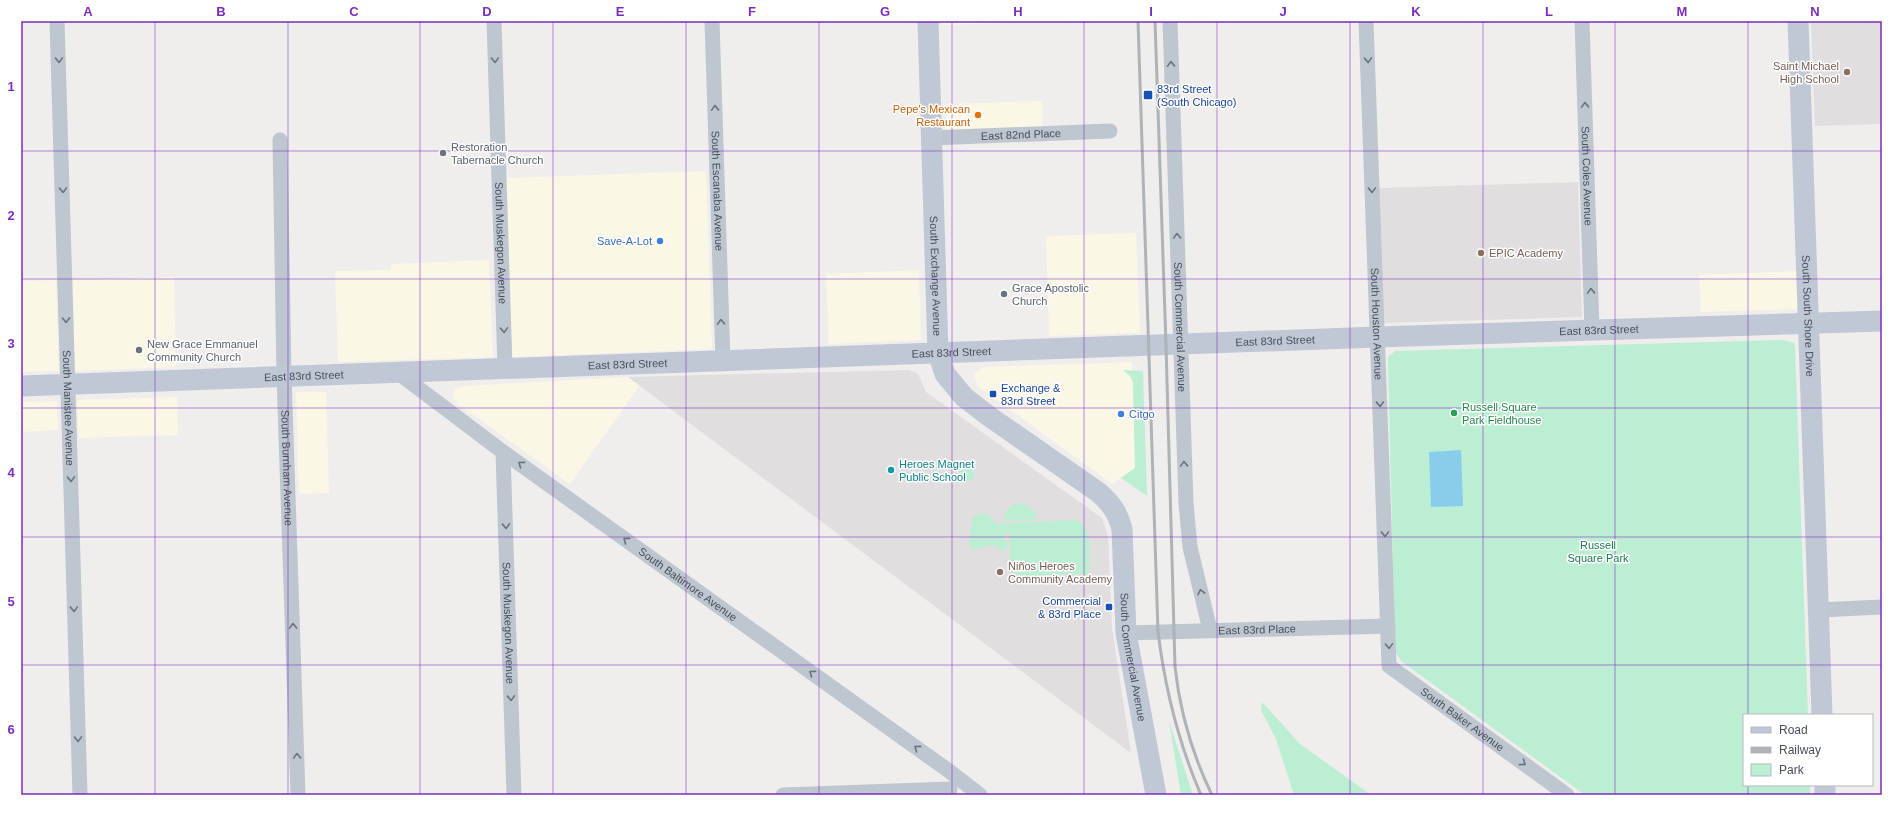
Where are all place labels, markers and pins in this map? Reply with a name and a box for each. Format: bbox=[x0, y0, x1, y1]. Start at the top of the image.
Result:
place label: Saint Michael High School bbox=[1773, 60, 1839, 85]
marker: Saint Michael High School bbox=[1842, 67, 1852, 77]
place label: 83rd Street (South Chicago) bbox=[1157, 83, 1237, 108]
marker: 83rd Street (South Chicago) bbox=[1142, 89, 1154, 101]
place label: Pepe's Mexican Restaurant bbox=[893, 103, 970, 128]
marker: Pepe's Mexican Restaurant bbox=[973, 110, 983, 120]
place label: Restoration Tabernacle Church bbox=[451, 141, 543, 166]
marker: Restoration Tabernacle Church bbox=[438, 148, 448, 158]
place label: Save-A-Lot bbox=[597, 235, 652, 247]
marker: Save-A-Lot bbox=[655, 236, 665, 246]
place label: EPIC Academy bbox=[1489, 247, 1563, 259]
marker: EPIC Academy bbox=[1476, 248, 1486, 258]
place label: Grace Apostolic Church bbox=[1012, 282, 1090, 307]
marker: Grace Apostolic Church bbox=[999, 289, 1009, 299]
place label: New Grace Emmanuel Community Church bbox=[147, 338, 258, 363]
marker: New Grace Emmanuel Community Church bbox=[134, 345, 144, 355]
place label: Exchange & 83rd Street bbox=[1001, 382, 1061, 407]
marker: Exchange & 83rd Street bbox=[988, 389, 998, 399]
place label: Russell Square Park Fieldhouse bbox=[1462, 401, 1542, 426]
place label: Citgo bbox=[1129, 408, 1155, 420]
marker: Russell Square Park Fieldhouse bbox=[1449, 408, 1459, 418]
marker: Citgo bbox=[1116, 409, 1126, 419]
place label: Heroes Magnet Public School bbox=[899, 458, 974, 483]
marker: Heroes Magnet Public School bbox=[886, 465, 896, 475]
place label: Niños Heroes Community Academy bbox=[1008, 560, 1112, 585]
marker: Niños Heroes Community Academy bbox=[995, 567, 1005, 577]
place label: Commercial & 83rd Place bbox=[1038, 595, 1101, 620]
marker: Commercial & 83rd Place bbox=[1104, 602, 1114, 612]

